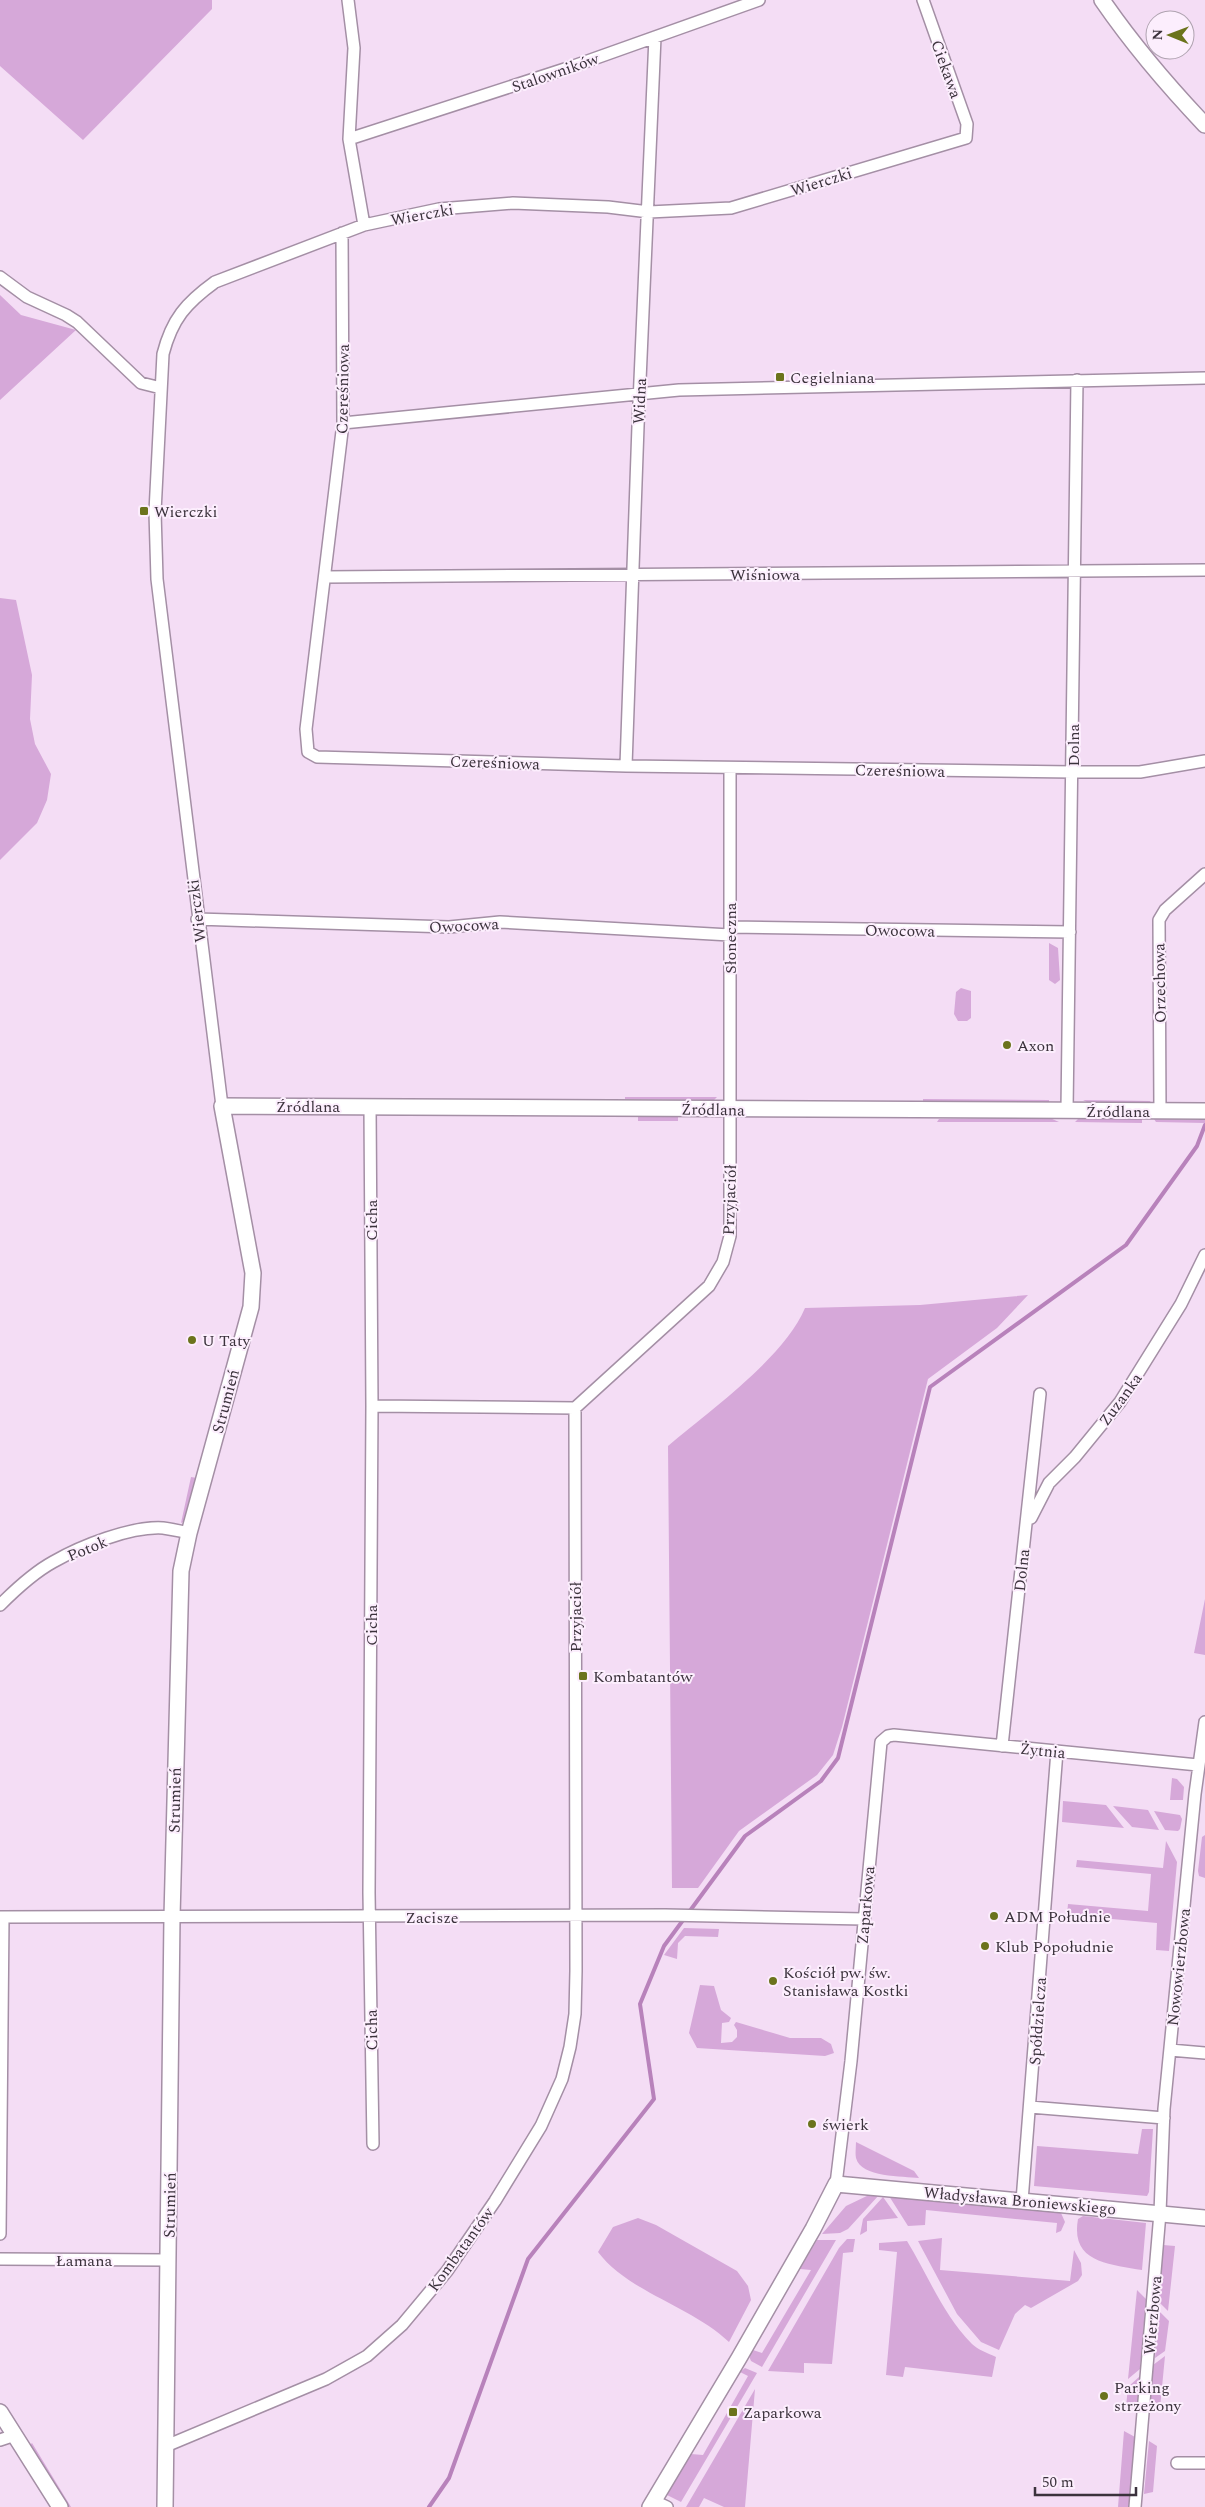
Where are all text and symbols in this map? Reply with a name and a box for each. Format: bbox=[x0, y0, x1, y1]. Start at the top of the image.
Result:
north arrow bbox=[1145, 10, 1195, 60]
text: N bbox=[1147, 29, 1168, 41]
street label: Ciekawa bbox=[924, 37, 968, 102]
street label: Stalowników bbox=[508, 46, 603, 99]
street label: Wierczki bbox=[787, 161, 855, 203]
street label: Wierczki bbox=[389, 198, 456, 232]
street label: Czereśniowa bbox=[330, 343, 356, 434]
place label: Cegielniana bbox=[790, 366, 875, 390]
marker: Cegielniana bbox=[774, 371, 786, 383]
street label: Widna bbox=[627, 377, 653, 425]
place label: Wierczki bbox=[154, 500, 217, 524]
marker: Wierczki bbox=[138, 505, 150, 517]
street label: Wiśniowa bbox=[730, 563, 800, 587]
street label: Dolna bbox=[1062, 723, 1086, 766]
street label: Czereśniowa bbox=[449, 749, 541, 777]
street label: Czereśniowa bbox=[855, 758, 946, 784]
street label: Wierczki bbox=[181, 878, 213, 944]
street label: Słoneczna bbox=[719, 902, 743, 974]
street label: Owocowa bbox=[428, 912, 500, 940]
street label: Owocowa bbox=[865, 918, 935, 944]
street label: Orzechowa bbox=[1147, 943, 1173, 1023]
place label: Axon bbox=[1017, 1034, 1054, 1058]
marker: Axon bbox=[1001, 1039, 1013, 1051]
street label: Źródlana bbox=[276, 1095, 340, 1119]
street label: Źródlana bbox=[681, 1097, 745, 1123]
street label: Źródlana bbox=[1086, 1100, 1150, 1124]
street label: Przyjaciół bbox=[717, 1164, 743, 1236]
street label: Cicha bbox=[360, 1199, 384, 1241]
place label: U Taty bbox=[202, 1329, 252, 1353]
marker: U Taty bbox=[186, 1334, 198, 1346]
street label: Strumień bbox=[206, 1366, 246, 1436]
street label: Zuzanka bbox=[1093, 1368, 1148, 1431]
street label: Potok bbox=[64, 1530, 111, 1568]
street label: Dolna bbox=[1008, 1547, 1036, 1593]
street label: Przyjaciół bbox=[564, 1581, 588, 1652]
street label: Cicha bbox=[360, 1604, 384, 1646]
place label: Kombatantów bbox=[593, 1665, 693, 1689]
marker: Kombatantów bbox=[577, 1670, 589, 1682]
street label: Żytnia bbox=[1019, 1737, 1067, 1765]
street label: Strumień bbox=[162, 1767, 188, 1833]
street label: Zaparkowa bbox=[851, 1865, 881, 1945]
place label: ADM Południe bbox=[1004, 1905, 1111, 1929]
street label: Zacisze bbox=[406, 1906, 458, 1930]
street label: Nowowierzbowa bbox=[1161, 1907, 1197, 2027]
marker: ADM Południe bbox=[988, 1910, 1000, 1922]
place label: Klub Popołudnie bbox=[995, 1935, 1114, 1959]
marker: Klub Popołudnie bbox=[979, 1940, 991, 1952]
place label: Kościół pw. św. Stanisława Kostki bbox=[783, 1961, 909, 2003]
marker: Kościół pw. św. Stanisława Kostki bbox=[767, 1975, 779, 1987]
street label: Spółdzielcza bbox=[1023, 1976, 1053, 2066]
street label: Cicha bbox=[360, 2009, 384, 2051]
place label: świerk bbox=[822, 2113, 869, 2137]
marker: świerk bbox=[806, 2118, 818, 2130]
street label: Strumień bbox=[157, 2172, 183, 2238]
street label: Władysława Broniewskiego bbox=[923, 2181, 1117, 2221]
street label: Kombatantów bbox=[422, 2202, 500, 2297]
street label: Łamana bbox=[56, 2249, 112, 2273]
street label: Wierzbowa bbox=[1138, 2274, 1168, 2356]
place label: Parking strzeżony bbox=[1114, 2376, 1183, 2418]
marker: Parking strzeżony bbox=[1098, 2390, 1110, 2402]
place label: Zaparkowa bbox=[743, 2401, 822, 2425]
marker: Zaparkowa bbox=[727, 2406, 739, 2418]
scale bar bbox=[1035, 2464, 1136, 2496]
text: 50 m bbox=[1042, 2471, 1074, 2494]

